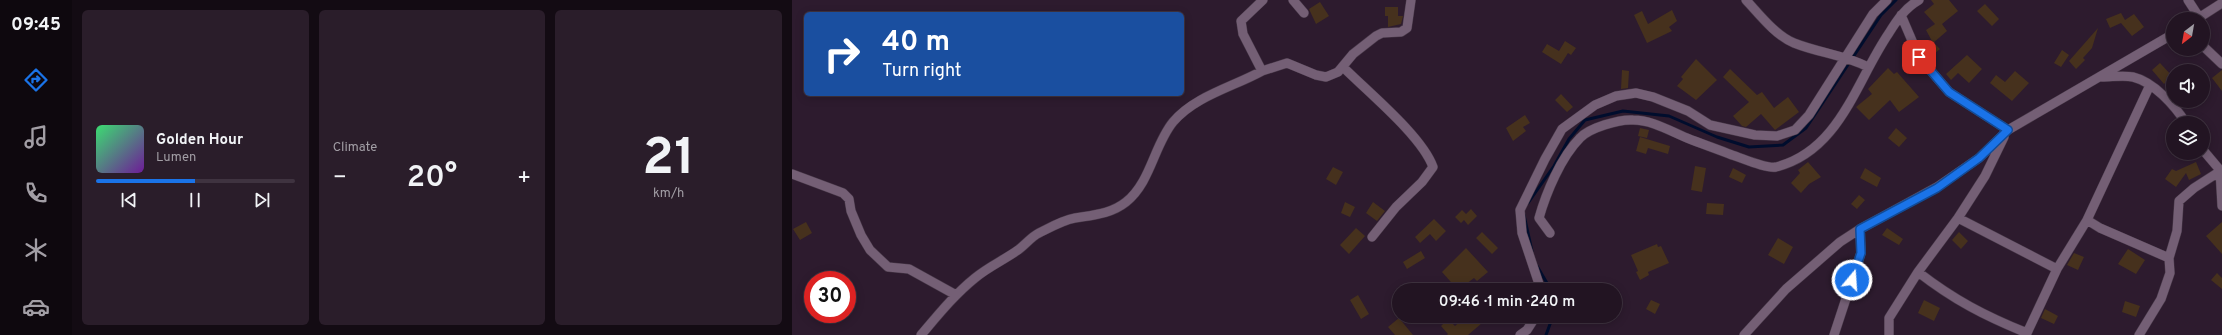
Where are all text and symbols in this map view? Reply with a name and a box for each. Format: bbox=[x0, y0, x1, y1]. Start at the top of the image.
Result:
north arrow bbox=[2166, 12, 2210, 56]
map controls bbox=[2166, 12, 2210, 160]
text: 09:45 bbox=[11, 14, 61, 37]
text: 40 m bbox=[882, 25, 950, 61]
icon: right bbox=[816, 28, 868, 80]
pin bbox=[1902, 40, 1936, 74]
icon: arrive bbox=[1908, 46, 1930, 68]
text: Turn right bbox=[882, 60, 962, 83]
button: sound bbox=[2166, 64, 2210, 108]
icon: directions bbox=[22, 66, 50, 94]
button: layers bbox=[2166, 116, 2210, 160]
icon: music bbox=[22, 123, 50, 151]
text: 21 bbox=[642, 127, 695, 193]
text: Golden Hour bbox=[156, 131, 243, 150]
text: Climate bbox=[333, 140, 377, 156]
text: Lumen bbox=[156, 150, 196, 166]
text: 20° bbox=[407, 160, 457, 197]
text: − bbox=[333, 165, 347, 192]
text: + bbox=[517, 165, 531, 192]
icon: phone bbox=[22, 179, 50, 207]
text: km/h bbox=[653, 186, 684, 202]
icon: previous bbox=[118, 189, 140, 211]
icon: pause bbox=[184, 189, 206, 211]
icon: next bbox=[251, 189, 273, 211]
icon: climate bbox=[22, 236, 50, 264]
position arrow bbox=[1831, 259, 1873, 301]
speed limit sign: 30 bbox=[804, 271, 856, 323]
icon: car bbox=[22, 293, 50, 321]
text: 09:46 · 1 min · 240 m bbox=[1439, 293, 1575, 312]

